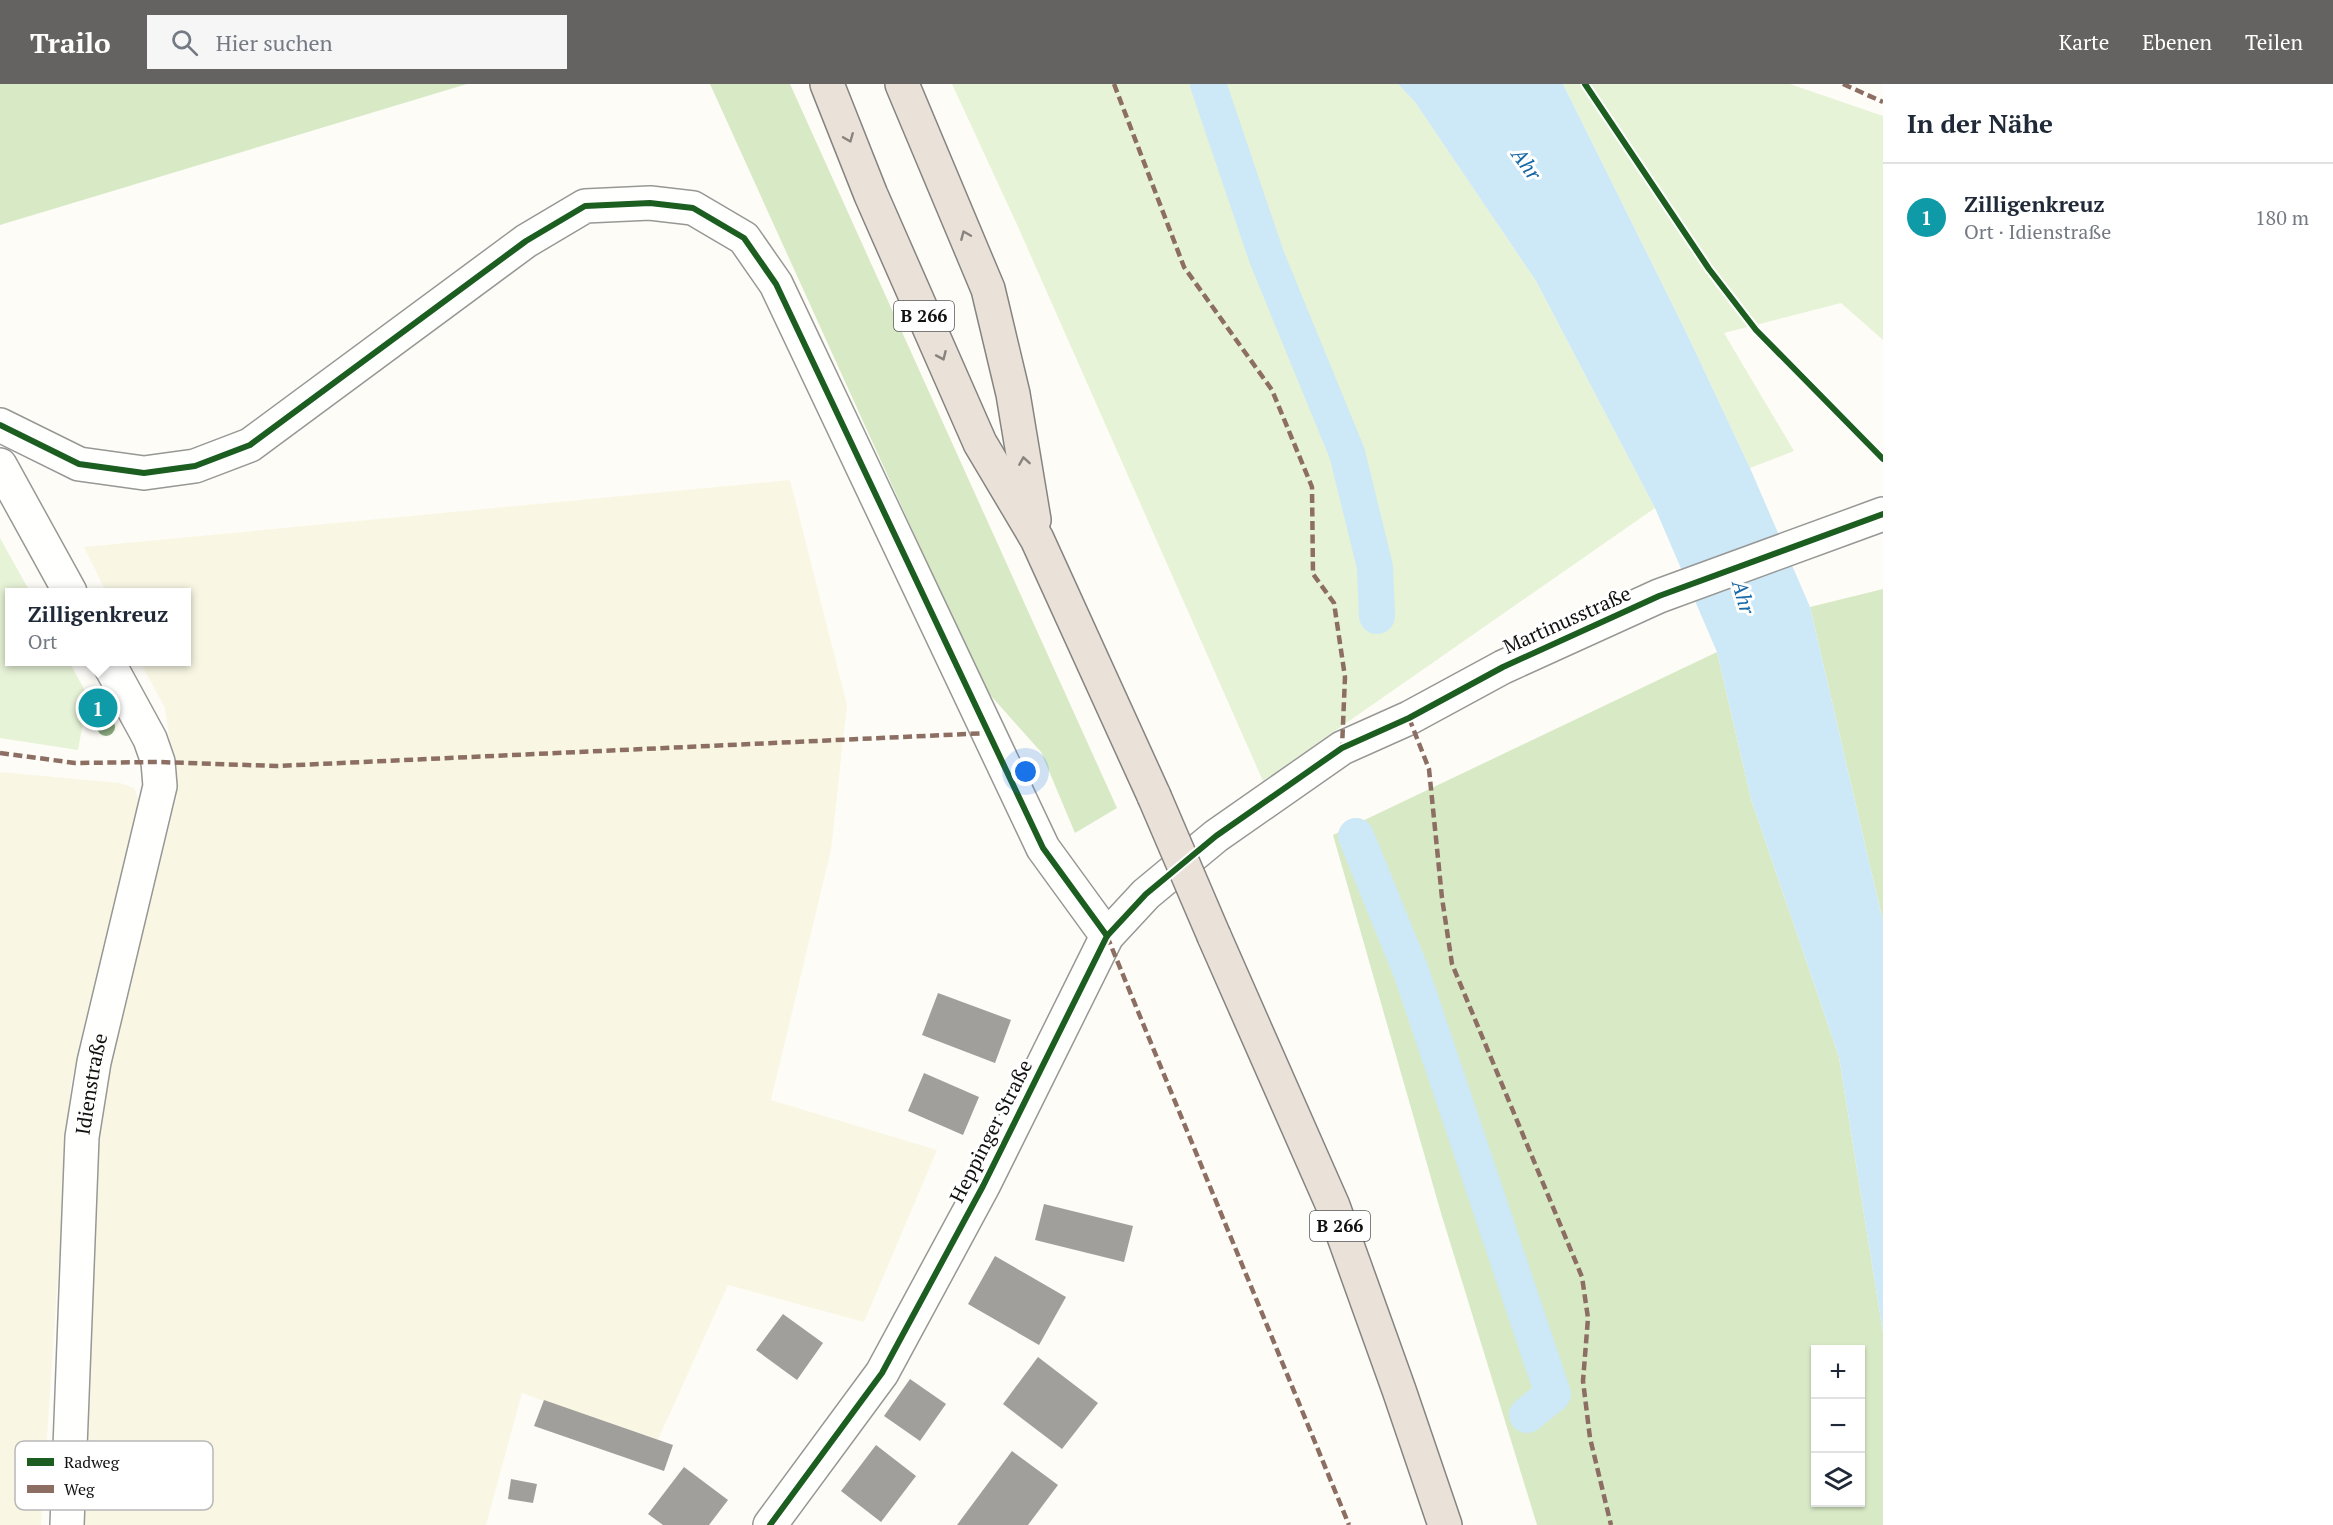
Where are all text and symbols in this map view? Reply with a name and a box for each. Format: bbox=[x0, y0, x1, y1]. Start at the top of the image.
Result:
search box bbox=[147, 15, 567, 69]
text: Trailo bbox=[30, 24, 111, 61]
icon: search bbox=[168, 26, 201, 59]
text: Hier suchen bbox=[216, 28, 333, 57]
text: Karte bbox=[2059, 28, 2109, 56]
text: Ebenen bbox=[2142, 28, 2212, 56]
text: Teilen bbox=[2245, 28, 2303, 56]
text: In der Nähe bbox=[1907, 106, 2053, 140]
one-way arrow bbox=[842, 132, 854, 143]
water label: Ahr bbox=[1504, 140, 1549, 186]
text: Zilligenkreuz bbox=[1964, 189, 2105, 218]
text: 1 bbox=[1921, 204, 1932, 231]
text: 180 m bbox=[2255, 204, 2309, 231]
text: Ort · Idienstraße bbox=[1964, 218, 2111, 245]
one-way arrow bbox=[960, 230, 972, 241]
road number: B 266 bbox=[894, 301, 954, 331]
one-way arrow bbox=[935, 350, 947, 361]
one-way arrow bbox=[1018, 456, 1031, 466]
water label: Ahr bbox=[1725, 575, 1762, 618]
street label: Martinusstraße bbox=[1499, 579, 1635, 660]
popup bbox=[5, 588, 191, 666]
text: Zilligenkreuz bbox=[28, 599, 168, 628]
text: Ort bbox=[28, 628, 58, 655]
pin: 1 bbox=[78, 686, 118, 730]
your location bbox=[1011, 757, 1040, 786]
street label: Idienstraße bbox=[69, 1030, 113, 1137]
street label: Heppinger Straße bbox=[943, 1055, 1038, 1207]
road number: B 266 bbox=[1310, 1211, 1370, 1241]
map controls bbox=[1811, 1345, 1865, 1507]
button: + bbox=[1811, 1345, 1865, 1399]
button: − bbox=[1811, 1399, 1865, 1453]
legend bbox=[15, 1441, 213, 1510]
text: Radweg bbox=[64, 1451, 120, 1473]
button: layers bbox=[1811, 1453, 1865, 1507]
text: Weg bbox=[64, 1478, 95, 1500]

